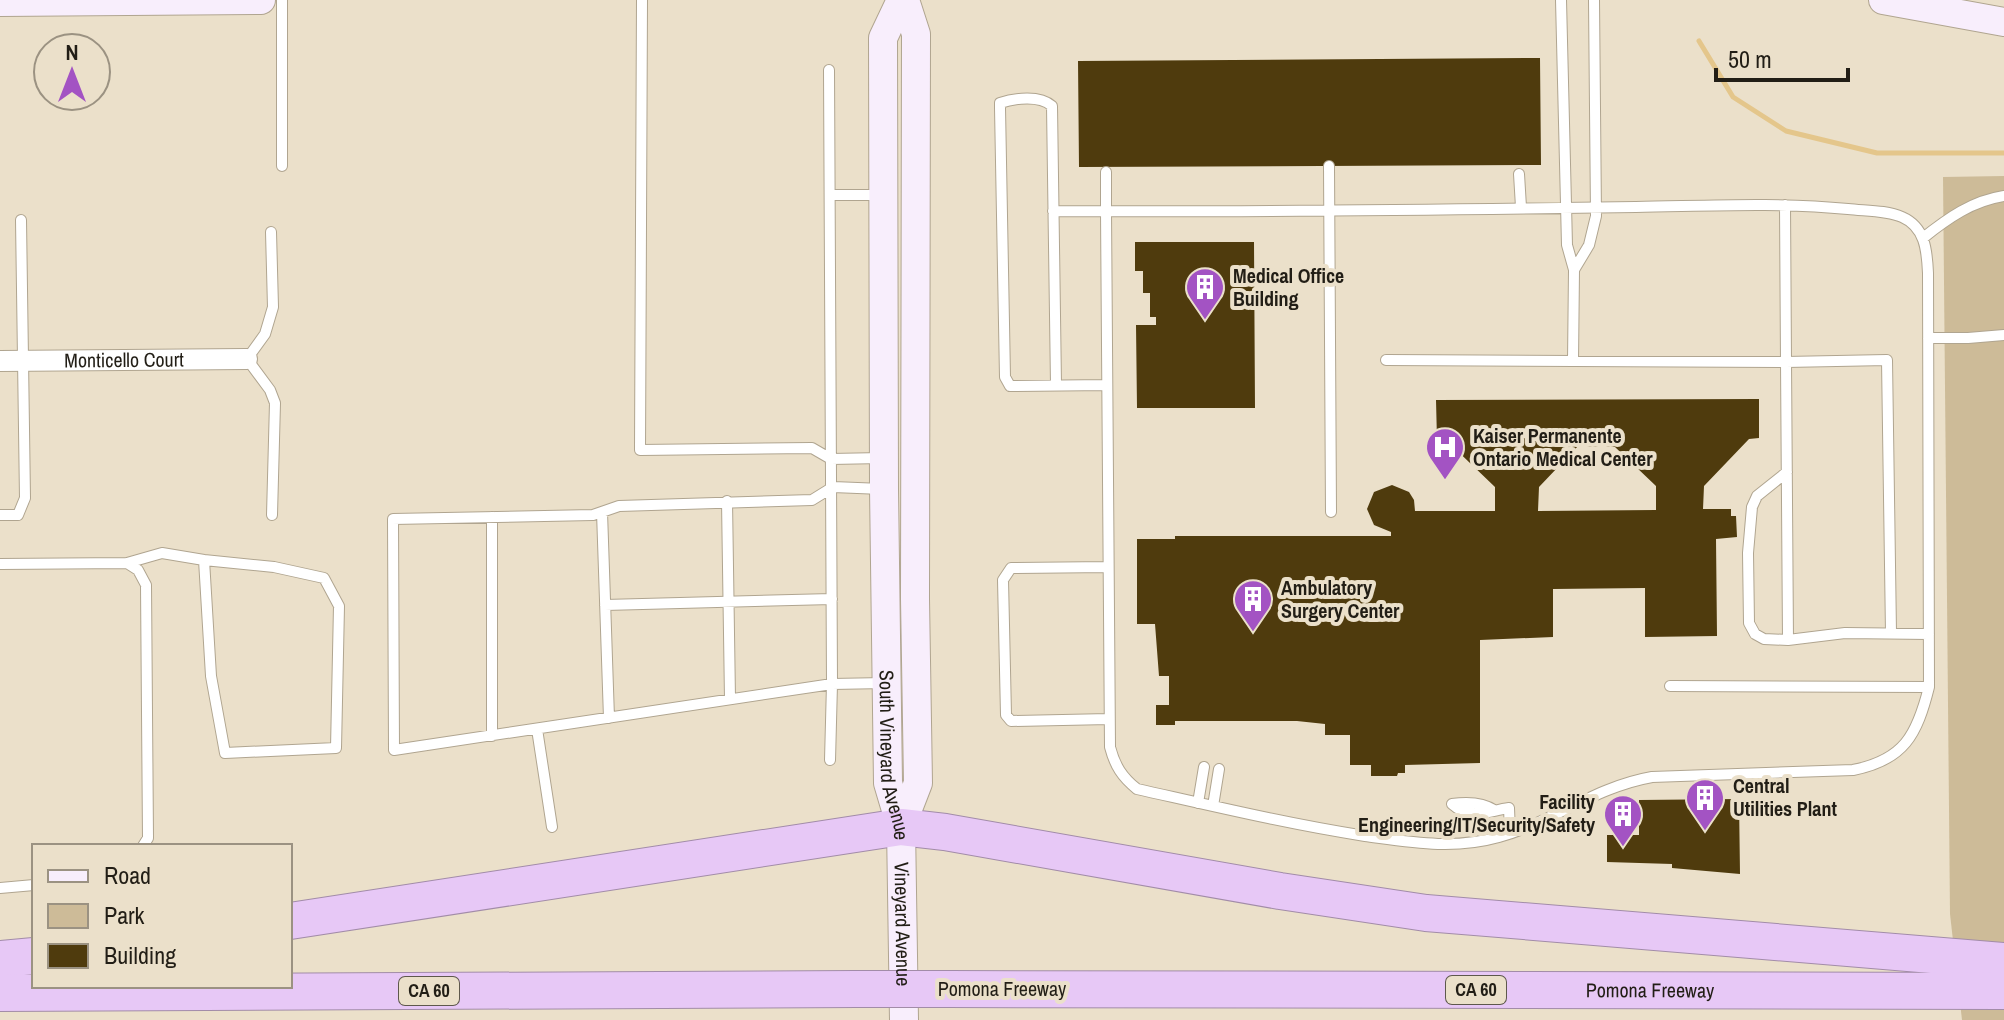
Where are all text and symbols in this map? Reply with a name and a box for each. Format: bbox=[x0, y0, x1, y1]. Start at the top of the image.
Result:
north arrow bbox=[32, 32, 112, 112]
scale bar bbox=[1716, 32, 1848, 82]
text: N bbox=[65, 37, 79, 67]
text: 50 m bbox=[1728, 43, 1772, 75]
place label: Medical Office Building bbox=[1233, 262, 1344, 312]
building icon: Medical Office Building bbox=[1184, 266, 1226, 321]
street label: Monticello Court bbox=[64, 346, 184, 373]
place label: Kaiser Permanente Ontario Medical Center bbox=[1473, 422, 1653, 472]
hospital icon: Kaiser Permanente Ontario Medical Center bbox=[1424, 426, 1466, 481]
place label: Ambulatory Surgery Center bbox=[1281, 574, 1400, 624]
building icon: Ambulatory Surgery Center bbox=[1232, 578, 1274, 633]
street label: South Vineyard Avenue bbox=[873, 670, 916, 840]
place label: Central Utilities Plant bbox=[1733, 772, 1837, 822]
building icon: Central Utilities Plant bbox=[1684, 777, 1726, 832]
place label: Facility Engineering/IT/Security/Safety bbox=[1358, 788, 1596, 838]
building icon: Facility Engineering/IT/Security/Safety bbox=[1602, 793, 1644, 848]
legend bbox=[32, 844, 292, 988]
text: Road bbox=[104, 859, 151, 891]
street label: Vineyard Avenue bbox=[889, 862, 917, 986]
text: Park bbox=[104, 899, 145, 931]
text: Building bbox=[104, 939, 176, 971]
street label: Pomona Freeway bbox=[938, 975, 1067, 1002]
road number: CA 60 bbox=[1446, 976, 1506, 1004]
street label: Pomona Freeway bbox=[1586, 976, 1715, 1003]
road number: CA 60 bbox=[399, 977, 459, 1005]

